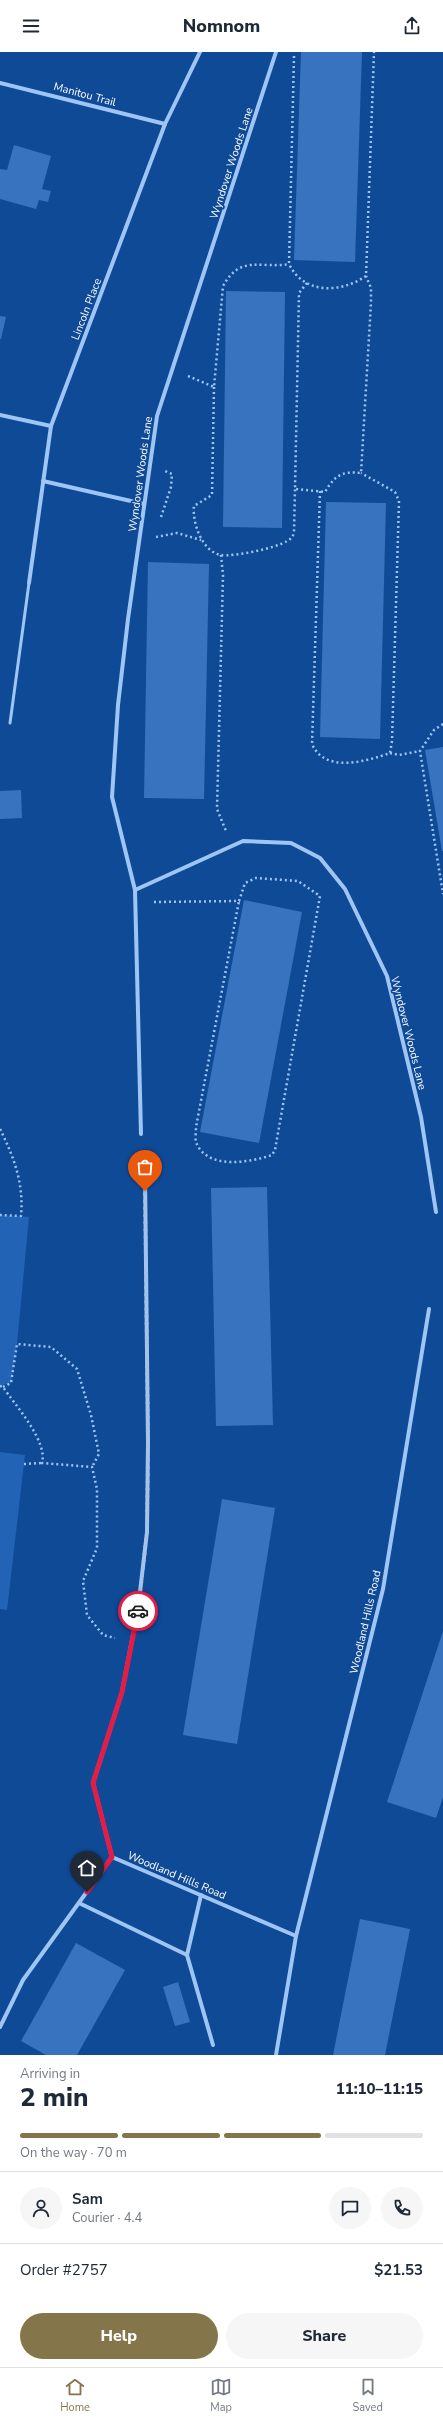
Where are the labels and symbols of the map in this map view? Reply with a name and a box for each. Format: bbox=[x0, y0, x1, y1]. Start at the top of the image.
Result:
street label: Manitou Trail bbox=[52, 79, 119, 110]
street label: Wyndover Woods Lane bbox=[206, 105, 257, 221]
street label: Lincoln Place bbox=[68, 276, 105, 342]
street label: Wyndover Woods Lane bbox=[125, 415, 156, 533]
street label: Wyndover Woods Lane bbox=[387, 975, 430, 1092]
pin bbox=[128, 1150, 162, 1191]
street label: Woodland Hills Road bbox=[346, 1569, 385, 1675]
courier bbox=[118, 1591, 158, 1631]
street label: Woodland Hills Road bbox=[125, 1848, 228, 1903]
pin bbox=[70, 1851, 104, 1892]

